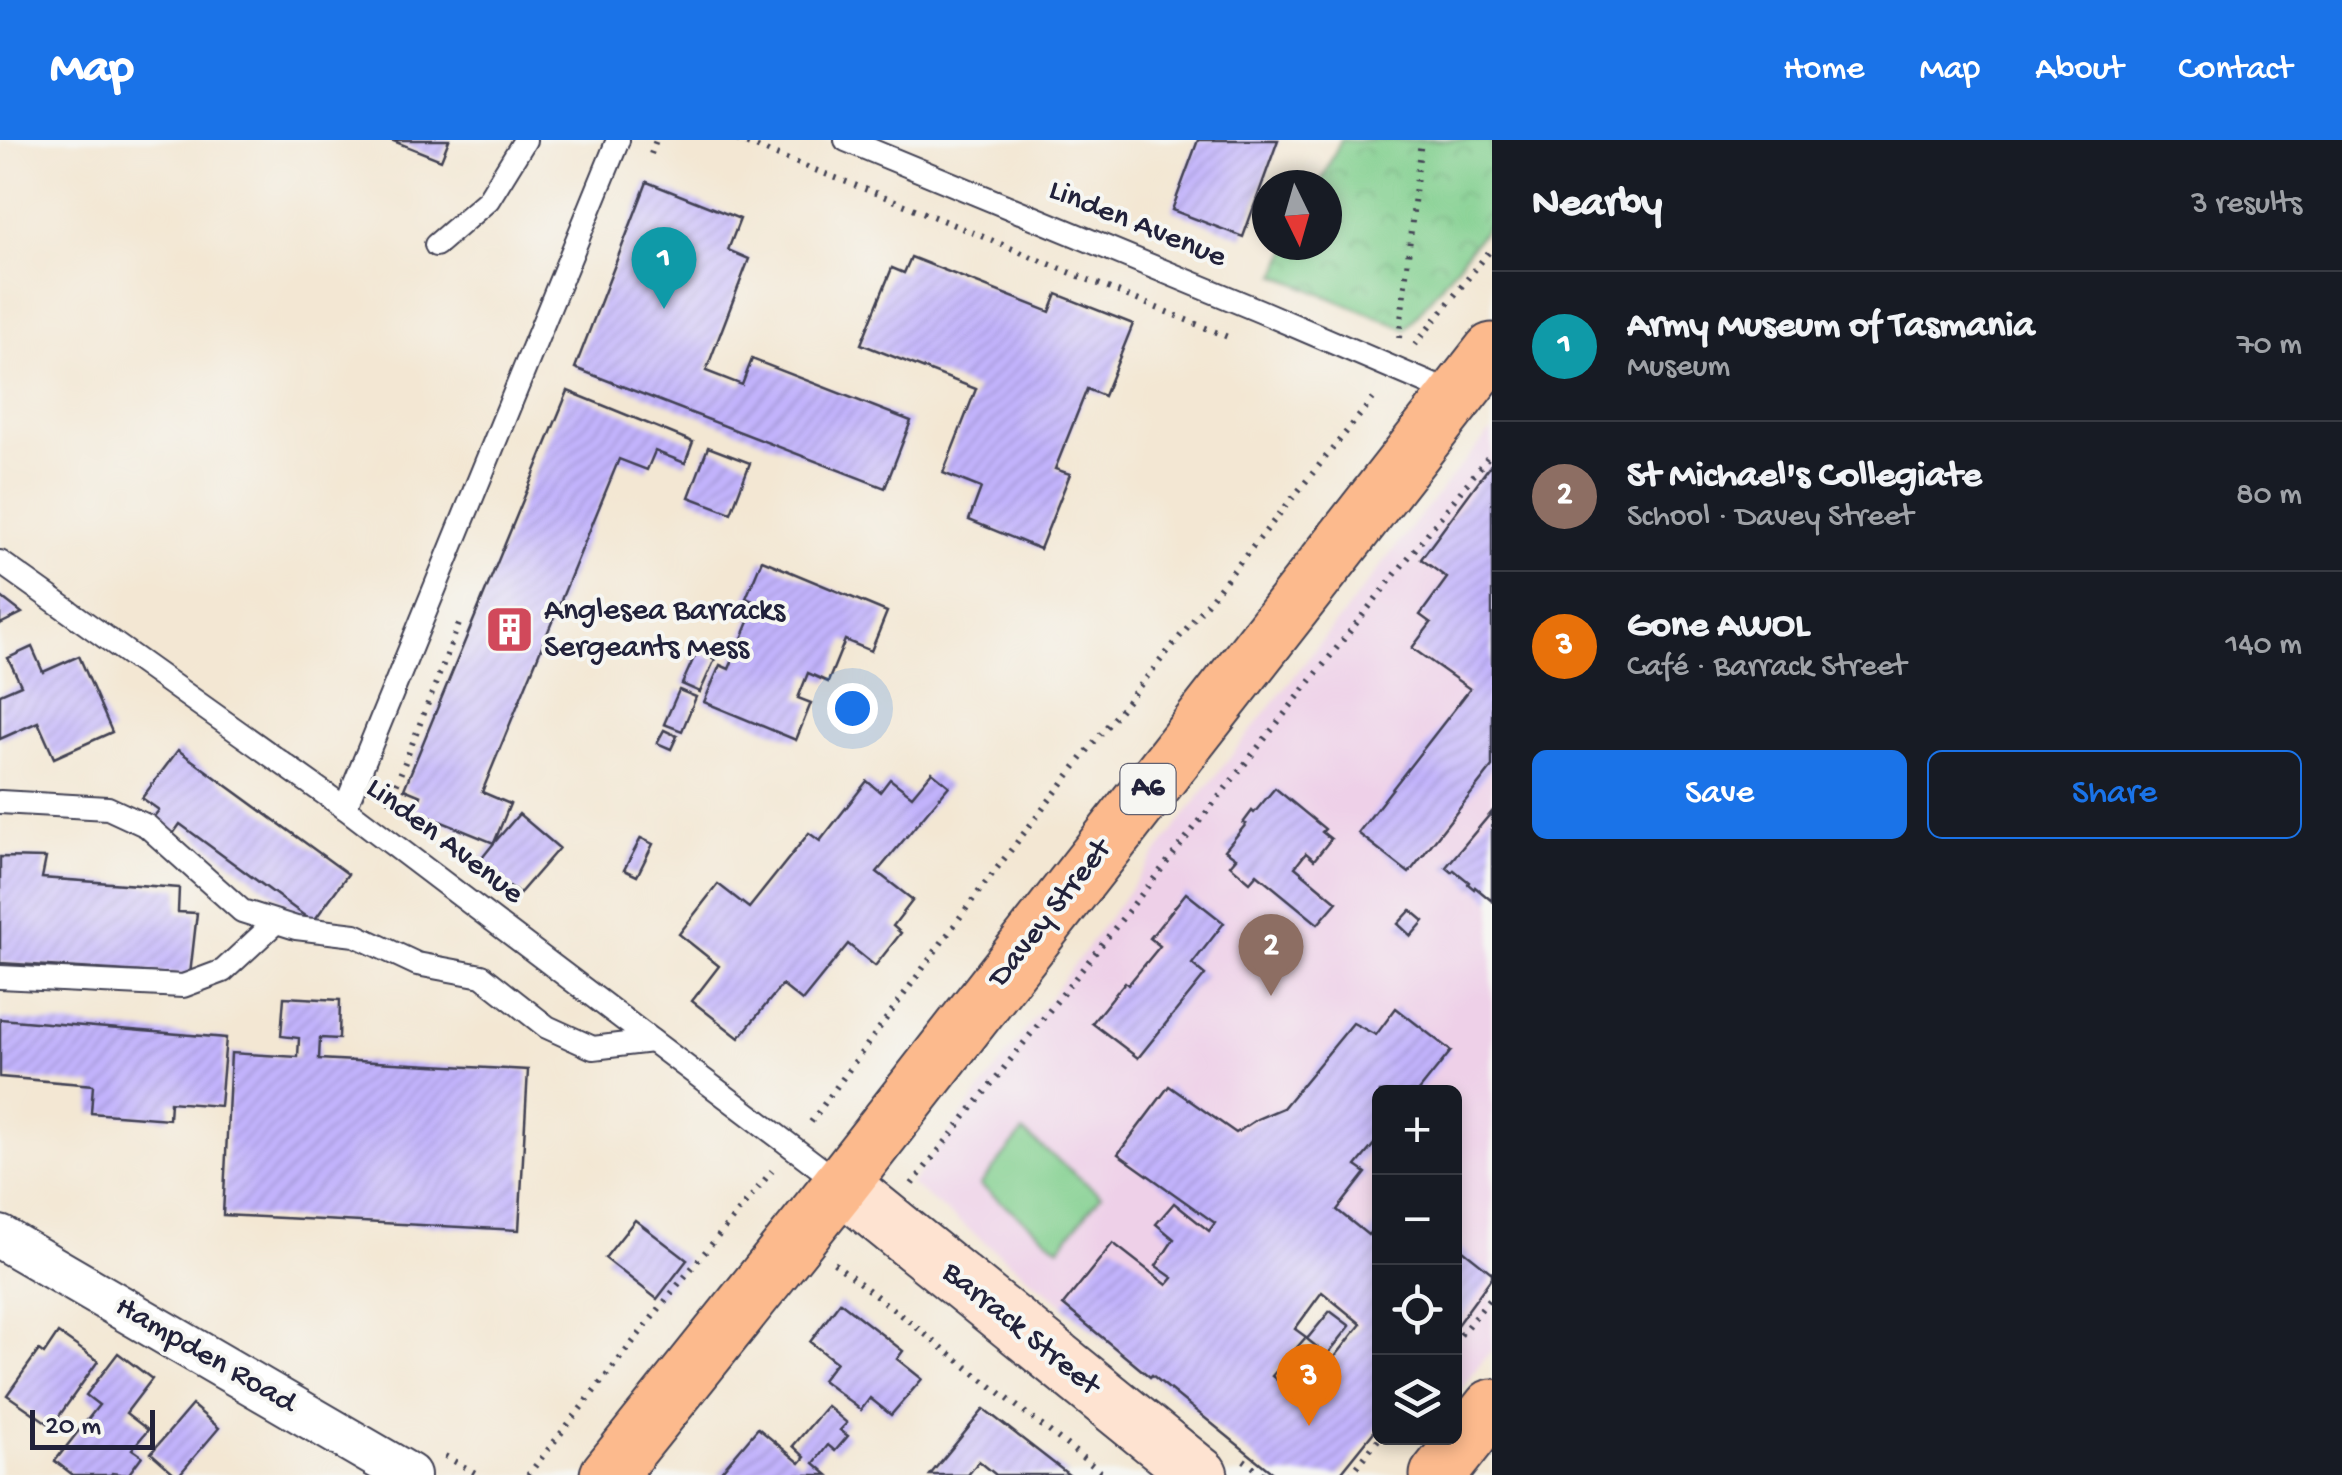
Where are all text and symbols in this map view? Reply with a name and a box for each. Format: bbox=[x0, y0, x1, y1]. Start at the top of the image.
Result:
text: Map bbox=[50, 42, 134, 99]
text: Home bbox=[1783, 50, 1864, 91]
text: Map bbox=[1919, 50, 1980, 91]
text: About bbox=[2035, 50, 2123, 91]
text: Contact bbox=[2178, 50, 2292, 91]
north arrow bbox=[1252, 170, 1342, 260]
street label: Linden Avenue bbox=[1043, 172, 1232, 278]
text: Nearby bbox=[1532, 181, 1662, 230]
text: 3 results bbox=[2191, 186, 2302, 224]
pin: 1 bbox=[632, 226, 696, 309]
text: Army Museum of Tasmania bbox=[1627, 305, 2035, 349]
text: 1 bbox=[1558, 327, 1571, 365]
text: 70 m bbox=[2237, 327, 2302, 365]
text: Museum bbox=[1627, 349, 1730, 387]
text: St Michael's Collegiate bbox=[1627, 455, 1982, 499]
text: 2 bbox=[1557, 477, 1572, 515]
text: 80 m bbox=[2236, 477, 2302, 515]
text: School · Davey Street bbox=[1627, 499, 1913, 537]
place label: Anglesea Barracks Sergeants Mess bbox=[544, 593, 786, 668]
building icon: Anglesea Barracks Sergeants Mess bbox=[483, 604, 535, 656]
text: Gone AWOL bbox=[1627, 605, 1809, 649]
text: 3 bbox=[1556, 627, 1573, 665]
text: 140 m bbox=[2225, 627, 2302, 665]
text: Café · Barrack Street bbox=[1627, 649, 1906, 687]
your location bbox=[827, 683, 878, 734]
button: Save bbox=[1532, 750, 1907, 839]
button: Share bbox=[1927, 750, 2302, 839]
road number: A6 bbox=[1120, 764, 1176, 814]
street label: Linden Avenue bbox=[357, 770, 531, 914]
street label: Davey Street bbox=[980, 830, 1123, 997]
pin: 2 bbox=[1238, 914, 1304, 996]
map controls bbox=[1372, 1085, 1462, 1445]
button: + bbox=[1372, 1085, 1462, 1175]
button: − bbox=[1372, 1175, 1462, 1265]
street label: Barrack Street bbox=[932, 1254, 1109, 1407]
button: locate bbox=[1372, 1265, 1462, 1355]
street label: Hampden Road bbox=[108, 1289, 304, 1424]
pin: 3 bbox=[1276, 1344, 1342, 1426]
button: layers bbox=[1372, 1355, 1462, 1445]
scale bar bbox=[30, 1405, 155, 1450]
text: 20 m bbox=[45, 1411, 101, 1444]

